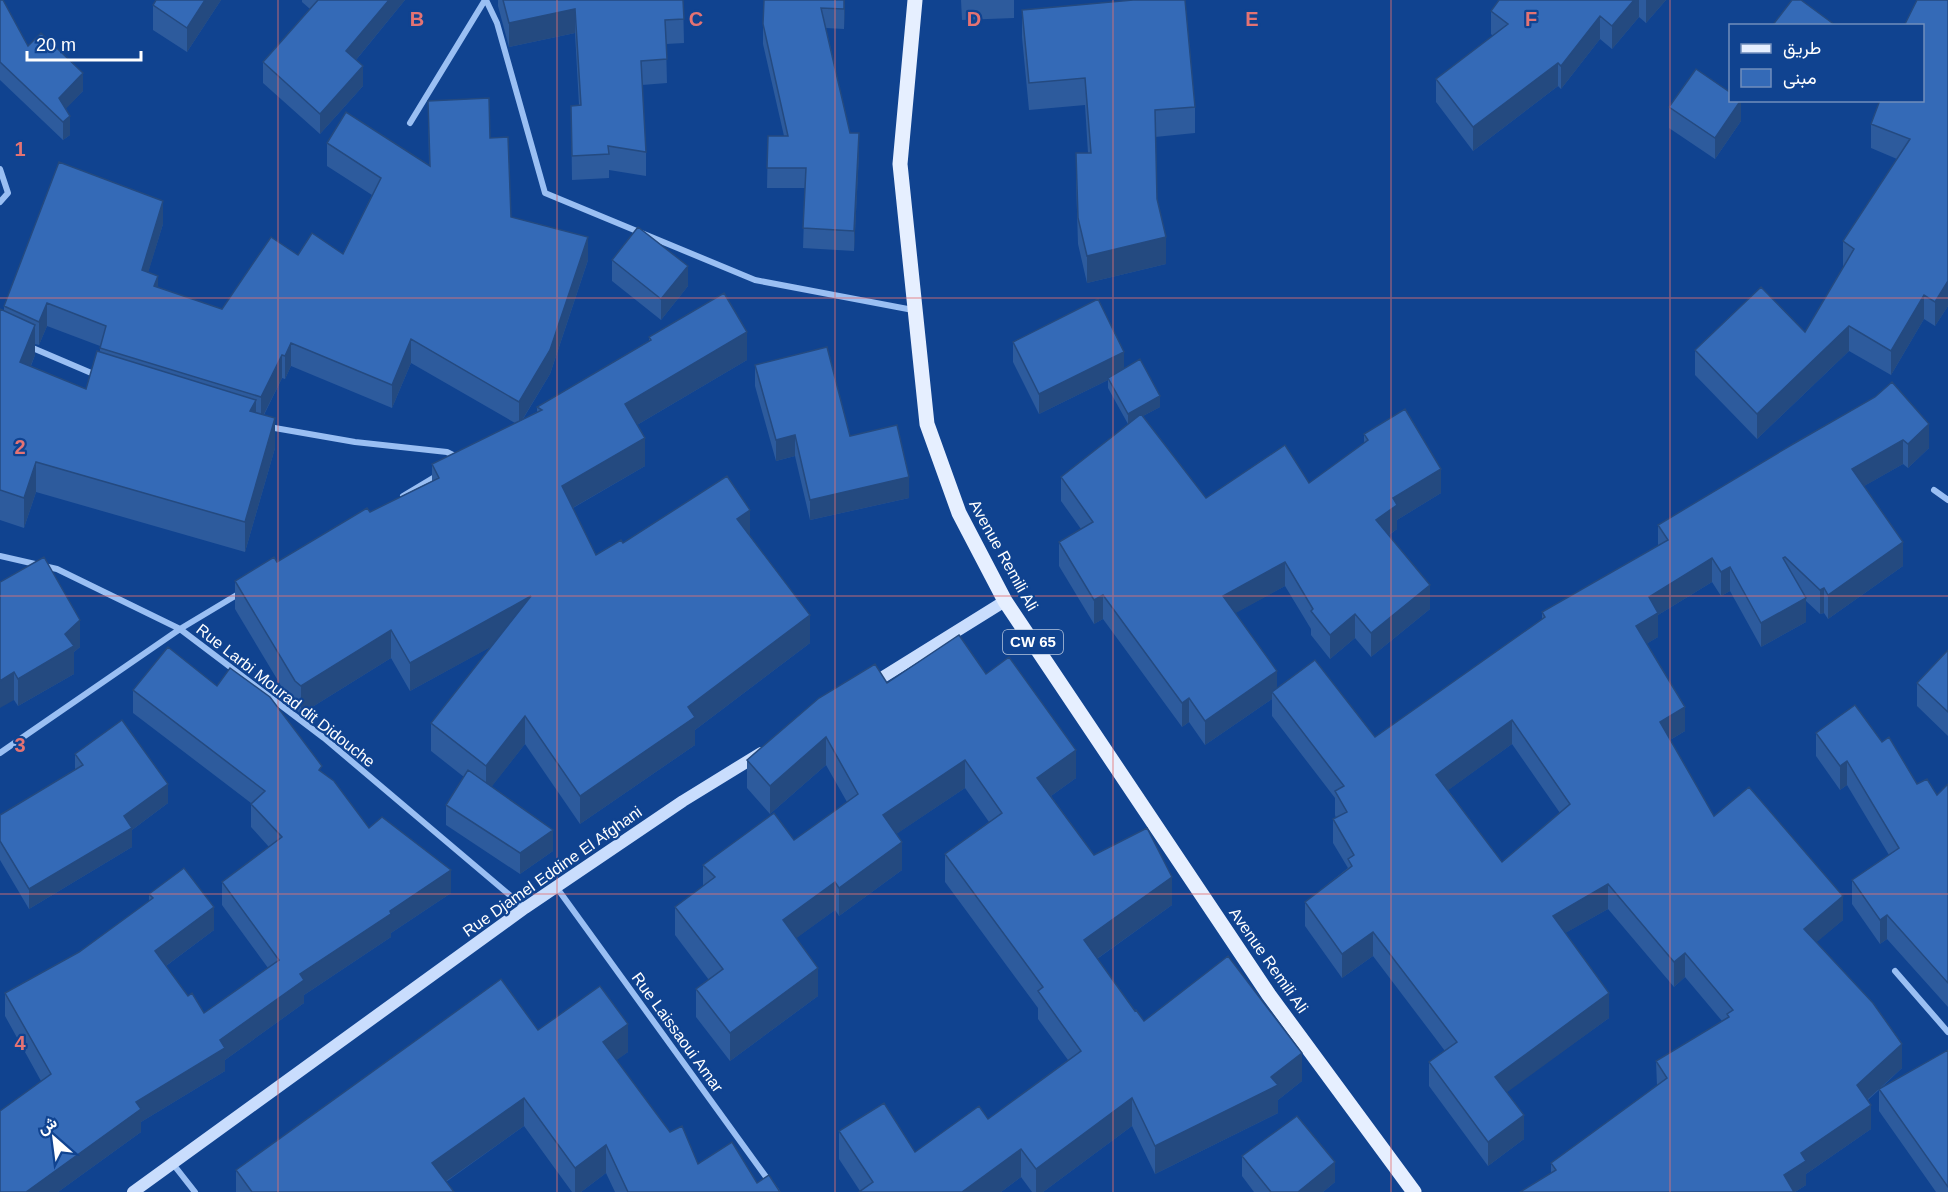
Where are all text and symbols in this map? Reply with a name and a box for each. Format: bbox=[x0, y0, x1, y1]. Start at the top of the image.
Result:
text: B bbox=[410, 8, 424, 30]
text: C bbox=[689, 8, 703, 30]
text: D bbox=[967, 8, 981, 30]
text: E bbox=[1245, 8, 1259, 30]
text: F bbox=[1525, 8, 1537, 30]
scale bar bbox=[27, 24, 141, 62]
legend bbox=[1729, 24, 1924, 102]
text: 20 m bbox=[36, 35, 76, 55]
text: طريق bbox=[1783, 38, 1821, 59]
text: مبنى bbox=[1783, 68, 1817, 89]
text: 1 bbox=[14, 138, 26, 160]
text: 2 bbox=[14, 436, 26, 458]
street label: Avenue Remili Ali bbox=[966, 497, 1041, 614]
street label: Rue Larbi Mourad dit Didouche bbox=[193, 621, 378, 770]
road number: CW 65 bbox=[1003, 630, 1063, 654]
text: 3 bbox=[14, 734, 26, 756]
street label: Rue Djamel Eddine El Afghani bbox=[460, 803, 645, 940]
street label: Avenue Remili Ali bbox=[1226, 905, 1311, 1016]
street label: Rue Laissaoui Amar bbox=[629, 969, 727, 1096]
text: 4 bbox=[14, 1032, 26, 1054]
north arrow bbox=[24, 1108, 84, 1168]
text: ش bbox=[35, 1113, 60, 1138]

